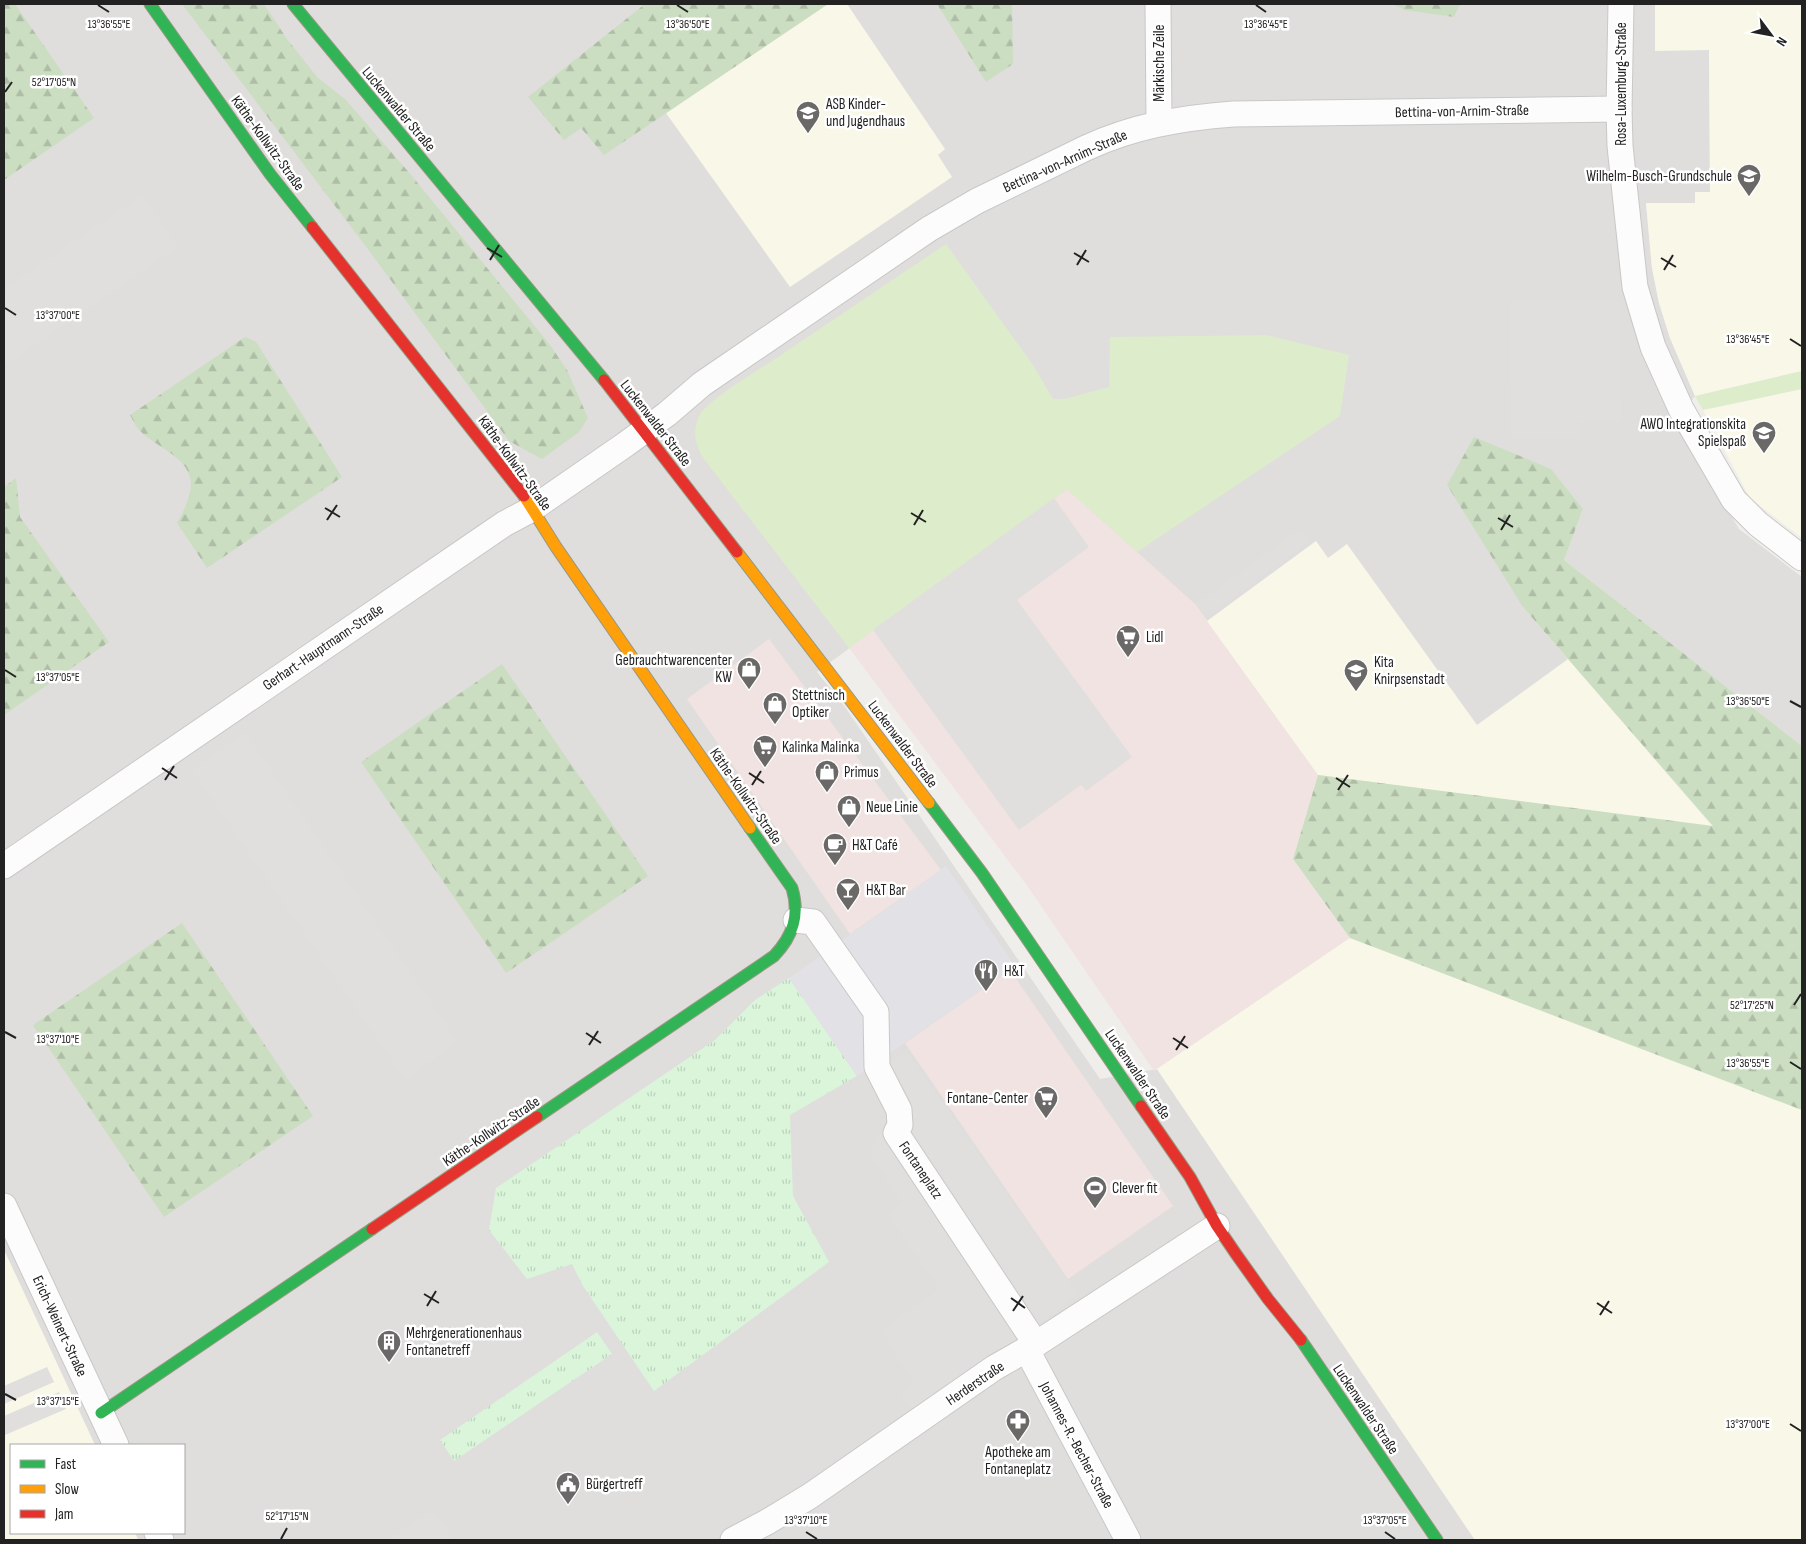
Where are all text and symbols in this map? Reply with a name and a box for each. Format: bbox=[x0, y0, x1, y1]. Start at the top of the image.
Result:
north arrow bbox=[1746, 10, 1796, 60]
text: 13°36'55"E bbox=[87, 17, 131, 32]
text: 13°36'50"E bbox=[666, 17, 710, 32]
text: 13°36'45"E bbox=[1244, 17, 1288, 32]
street label: Rosa-Luxemburg-Straße bbox=[1612, 22, 1631, 146]
street label: Märkische Zeile bbox=[1150, 24, 1169, 102]
text: N bbox=[1772, 34, 1791, 49]
street label: Luckenwalder Straße bbox=[358, 63, 440, 156]
text: 52°17'05"N bbox=[32, 75, 76, 90]
street label: Käthe-Kollwitz-Straße bbox=[227, 92, 309, 195]
place label: ASB Kinder- und Jugendhaus bbox=[825, 95, 905, 131]
school or university icon: ASB Kinder- und Jugendhaus bbox=[795, 100, 821, 134]
street label: Bettina-von-Arnim-Straße bbox=[1395, 101, 1529, 122]
street label: Bettina-von-Arnim-Straße bbox=[1000, 126, 1130, 197]
school or university icon: Wilhelm-Busch-Grundschule bbox=[1736, 163, 1762, 197]
place label: Wilhelm-Busch-Grundschule bbox=[1586, 167, 1732, 186]
text: 13°37'00"E bbox=[36, 308, 80, 323]
text: 13°36'45"E bbox=[1726, 332, 1770, 347]
street label: Luckenwalder Straße bbox=[616, 376, 695, 470]
street label: Käthe-Kollwitz-Straße bbox=[474, 412, 556, 515]
place label: AWO Integrationskita Spielspaß bbox=[1639, 415, 1746, 451]
school or university icon: AWO Integrationskita Spielspaß bbox=[1751, 420, 1777, 454]
street label: Gerhart-Hauptmann-Straße bbox=[259, 600, 387, 695]
supermarket icon: Lidl bbox=[1115, 624, 1141, 658]
place label: Lidl bbox=[1146, 628, 1163, 647]
place label: Gebrauchtwarencenter KW bbox=[615, 651, 733, 687]
place label: Kita Knirpsenstadt bbox=[1374, 653, 1445, 689]
shop icon: Gebrauchtwarencenter KW bbox=[736, 656, 762, 690]
school or university icon: Kita Knirpsenstadt bbox=[1343, 658, 1369, 692]
text: 13°37'05"E bbox=[36, 670, 80, 685]
place label: Stettnisch Optiker bbox=[792, 686, 845, 722]
shop icon: Stettnisch Optiker bbox=[762, 691, 788, 725]
text: 13°36'50"E bbox=[1726, 694, 1770, 709]
street label: Luckenwalder Straße bbox=[864, 697, 942, 792]
supermarket icon: Kalinka Malinka bbox=[752, 734, 778, 768]
place label: Kalinka Malinka bbox=[782, 738, 859, 757]
street label: Käthe-Kollwitz-Straße bbox=[705, 744, 786, 848]
shop icon: Primus bbox=[814, 759, 840, 793]
place label: Primus bbox=[844, 763, 879, 782]
shop icon: Neue Linie bbox=[836, 794, 862, 828]
place label: Neue Linie bbox=[866, 798, 918, 817]
cafe icon: H&T Café bbox=[822, 832, 848, 866]
place label: H&T Café bbox=[852, 836, 898, 855]
bar icon: H&T Bar bbox=[835, 877, 861, 911]
place label: H&T Bar bbox=[866, 881, 906, 900]
restaurant icon: H&T bbox=[973, 958, 999, 992]
place label: H&T bbox=[1004, 962, 1025, 981]
text: 52°17'25"N bbox=[1730, 998, 1774, 1013]
street label: Luckenwalder Straße bbox=[1100, 1026, 1175, 1123]
text: 13°37'10"E bbox=[37, 1032, 79, 1047]
text: 13°36'55"E bbox=[1726, 1056, 1770, 1071]
supermarket icon: Fontane-Center bbox=[1033, 1085, 1059, 1119]
place label: Fontane-Center bbox=[947, 1089, 1029, 1108]
street label: Käthe-Kollwitz-Straße bbox=[439, 1092, 543, 1171]
street label: Fontaneplatz bbox=[894, 1138, 947, 1203]
sports icon: Clever fit bbox=[1082, 1175, 1108, 1209]
place label: Clever fit bbox=[1112, 1179, 1158, 1198]
street label: Erich-Weinert-Straße bbox=[28, 1273, 91, 1380]
place label: Mehrgenerationenhaus Fontanetreff bbox=[406, 1324, 522, 1360]
building icon: Mehrgenerationenhaus Fontanetreff bbox=[376, 1329, 402, 1363]
street label: Herderstraße bbox=[943, 1357, 1008, 1410]
street label: Luckenwalder Straße bbox=[1328, 1361, 1403, 1458]
street label: Johannes-R.-Becher-Straße bbox=[1035, 1378, 1118, 1512]
text: 13°37'15"E bbox=[37, 1394, 79, 1409]
pharmacy icon: Apotheke am Fontaneplatz bbox=[1005, 1408, 1031, 1442]
text: 13°37'00"E bbox=[1726, 1417, 1770, 1432]
place label: Apotheke am Fontaneplatz bbox=[984, 1443, 1052, 1479]
legend bbox=[10, 1444, 185, 1534]
text: Fast bbox=[55, 1455, 77, 1474]
public building icon: Bürgertreff bbox=[555, 1471, 581, 1505]
place label: Bürgertreff bbox=[586, 1475, 643, 1494]
text: Slow bbox=[55, 1480, 79, 1499]
text: Jam bbox=[54, 1505, 73, 1524]
text: 52°17'15"N bbox=[265, 1509, 309, 1524]
text: 13°37'10"E bbox=[785, 1513, 827, 1528]
text: 13°37'05"E bbox=[1363, 1513, 1407, 1528]

